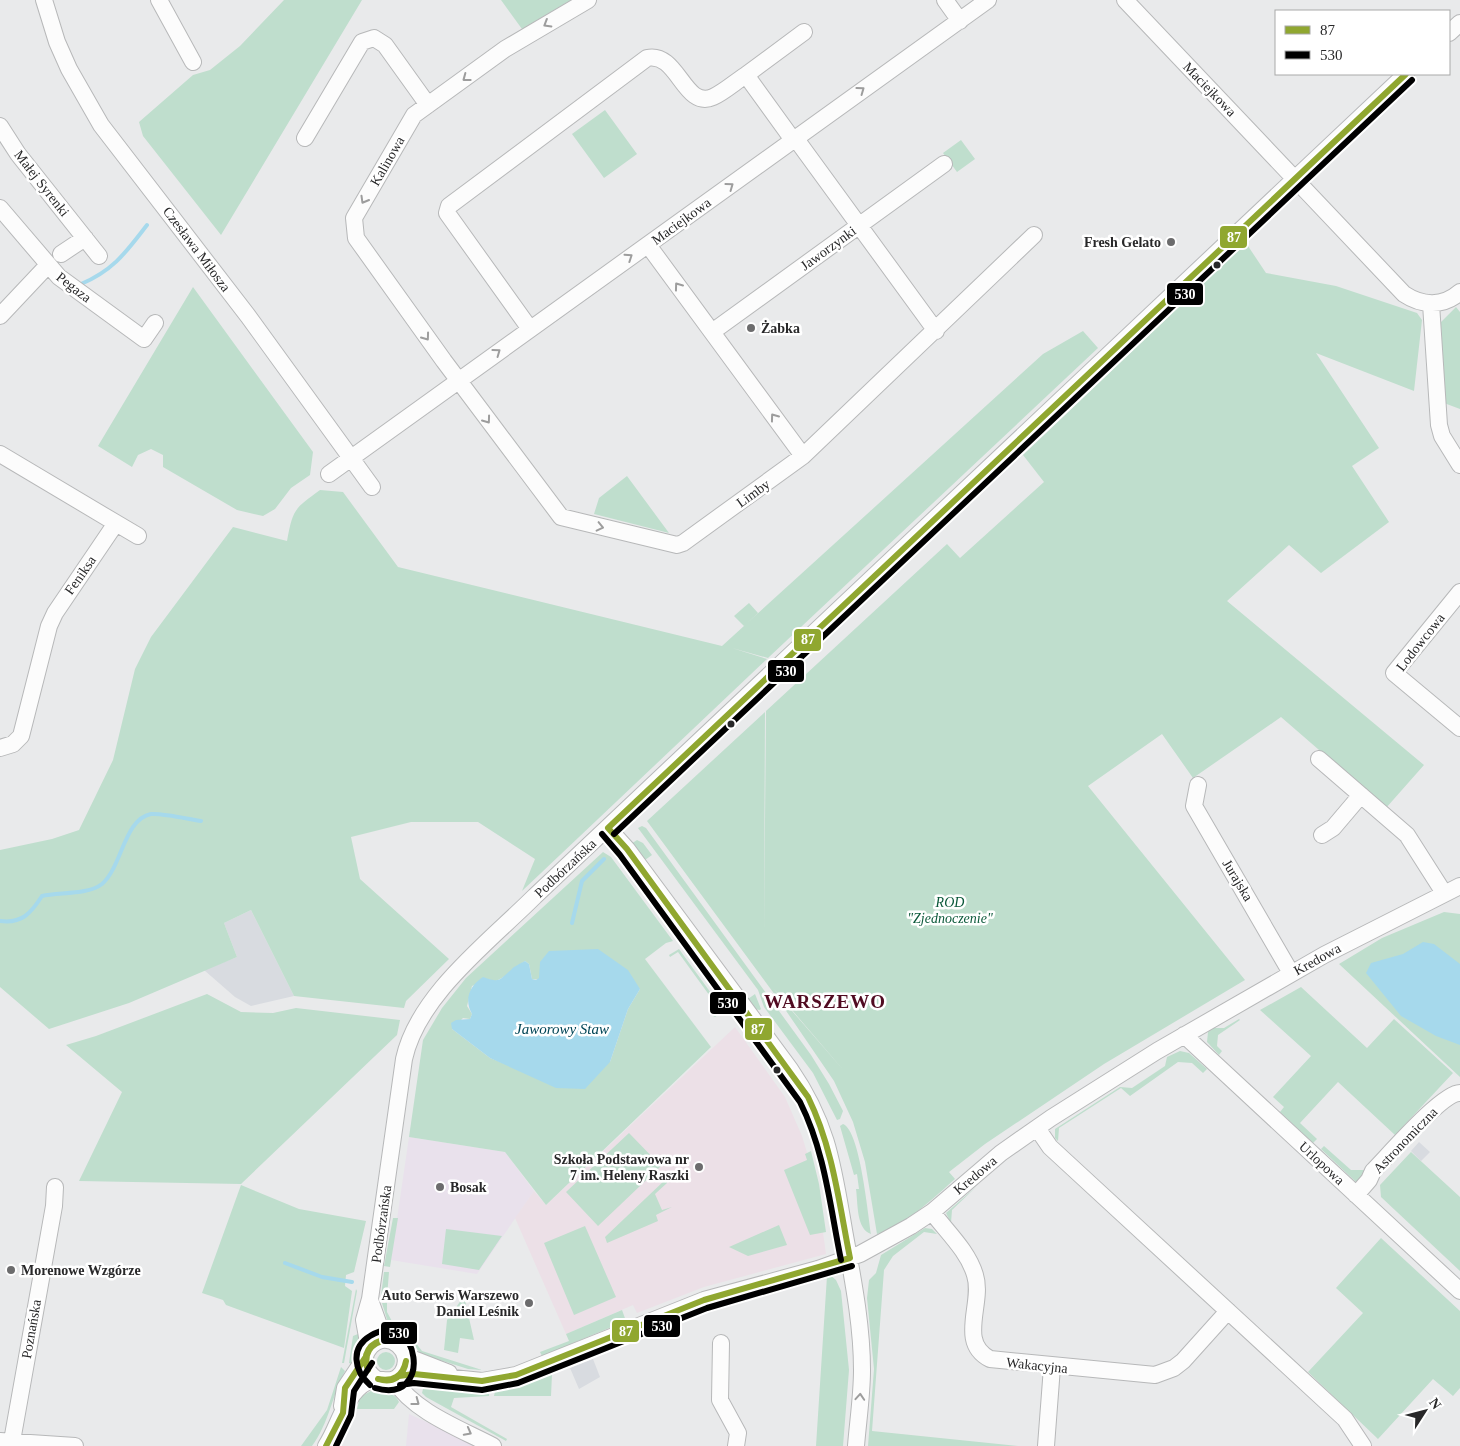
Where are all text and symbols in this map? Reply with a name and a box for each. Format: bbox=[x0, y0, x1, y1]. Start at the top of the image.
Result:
legend bbox=[1275, 10, 1450, 75]
one-way arrow bbox=[543, 18, 552, 28]
text: 87 bbox=[1320, 22, 1336, 38]
text: 530 bbox=[1320, 47, 1343, 63]
street label: Maciejkowa bbox=[1180, 59, 1240, 120]
one-way arrow bbox=[462, 72, 472, 81]
one-way arrow bbox=[855, 88, 864, 96]
street label: Kalinowa bbox=[367, 133, 408, 189]
street label: Małej Syrenki bbox=[11, 147, 72, 219]
one-way arrow bbox=[724, 183, 734, 192]
one-way arrow bbox=[361, 195, 371, 204]
street label: Maciejkowa bbox=[649, 195, 714, 248]
street label: Czesława Miłosza bbox=[160, 204, 234, 295]
street label: Jaworzynki bbox=[798, 223, 859, 273]
line badge: 87 bbox=[1219, 225, 1248, 249]
text: 87 bbox=[1227, 230, 1241, 245]
place label: Fresh Gelato bbox=[1084, 235, 1161, 250]
marker: Fresh Gelato bbox=[1165, 236, 1177, 248]
one-way arrow bbox=[624, 254, 633, 263]
unlabelled marker bbox=[1212, 260, 1222, 270]
street label: Pegaza bbox=[53, 269, 95, 306]
one-way arrow bbox=[675, 282, 684, 292]
line badge: 530 bbox=[1166, 282, 1204, 306]
text: 530 bbox=[1175, 287, 1196, 302]
place label: Żabka bbox=[761, 320, 800, 336]
marker: Żabka bbox=[745, 322, 757, 334]
one-way arrow bbox=[420, 331, 429, 341]
one-way arrow bbox=[492, 349, 501, 358]
one-way arrow bbox=[771, 413, 780, 423]
one-way arrow bbox=[481, 414, 490, 424]
street label: Limby bbox=[734, 476, 773, 510]
one-way arrow bbox=[596, 521, 604, 532]
street label: Feniksa bbox=[62, 553, 99, 597]
street label: Lodowcowa bbox=[1393, 610, 1448, 674]
line badge: 87 bbox=[793, 628, 822, 652]
text: 87 bbox=[801, 632, 815, 647]
line badge: 530 bbox=[767, 659, 805, 683]
text: 530 bbox=[776, 664, 797, 679]
unlabelled marker bbox=[726, 719, 736, 729]
street label: Podbórzańska bbox=[532, 836, 600, 901]
street label: Jurajska bbox=[1219, 857, 1256, 904]
park label: ROD "Zjednoczenie" bbox=[907, 895, 993, 926]
street label: Kredowa bbox=[1291, 940, 1344, 978]
line badge: 530 bbox=[709, 991, 747, 1015]
district label: WARSZEWO bbox=[764, 991, 886, 1012]
text: 530 bbox=[718, 996, 739, 1011]
line badge: 87 bbox=[744, 1017, 773, 1041]
water label: Jaworowy Staw bbox=[515, 1021, 609, 1037]
text: 87 bbox=[751, 1022, 765, 1037]
unlabelled marker bbox=[772, 1065, 782, 1075]
street label: Astronomiczna bbox=[1370, 1104, 1441, 1176]
street label: Urlopowa bbox=[1296, 1139, 1348, 1188]
place label: Szkoła Podstawowa nr 7 im. Heleny Raszki bbox=[554, 1152, 689, 1183]
street label: Kredowa bbox=[951, 1153, 1000, 1198]
marker: Szkoła Podstawowa nr 7 im. Heleny Raszki bbox=[693, 1161, 705, 1173]
place label: Bosak bbox=[450, 1180, 487, 1195]
marker: Bosak bbox=[434, 1181, 446, 1193]
street label: Podbórzańska bbox=[369, 1183, 394, 1264]
place label: Morenowe Wzgórze bbox=[21, 1263, 141, 1278]
marker: Morenowe Wzgórze bbox=[5, 1264, 17, 1276]
place label: Auto Serwis Warszewo Daniel Leśnik bbox=[382, 1288, 519, 1319]
marker: Auto Serwis Warszewo Daniel Leśnik bbox=[523, 1297, 535, 1309]
street label: Poznańska bbox=[19, 1298, 44, 1360]
line badge: 530 bbox=[643, 1314, 681, 1338]
line badge: 87 bbox=[611, 1319, 640, 1343]
text: 530 bbox=[652, 1319, 673, 1334]
line badge: 530 bbox=[380, 1321, 418, 1345]
text: 87 bbox=[619, 1324, 633, 1339]
text: 530 bbox=[389, 1326, 410, 1341]
street label: Wakacyjna bbox=[1005, 1355, 1069, 1376]
north arrow bbox=[1400, 1386, 1450, 1436]
one-way arrow bbox=[854, 1393, 865, 1401]
text: N bbox=[1426, 1395, 1444, 1412]
one-way arrow bbox=[410, 1396, 419, 1404]
one-way arrow bbox=[463, 1426, 472, 1436]

